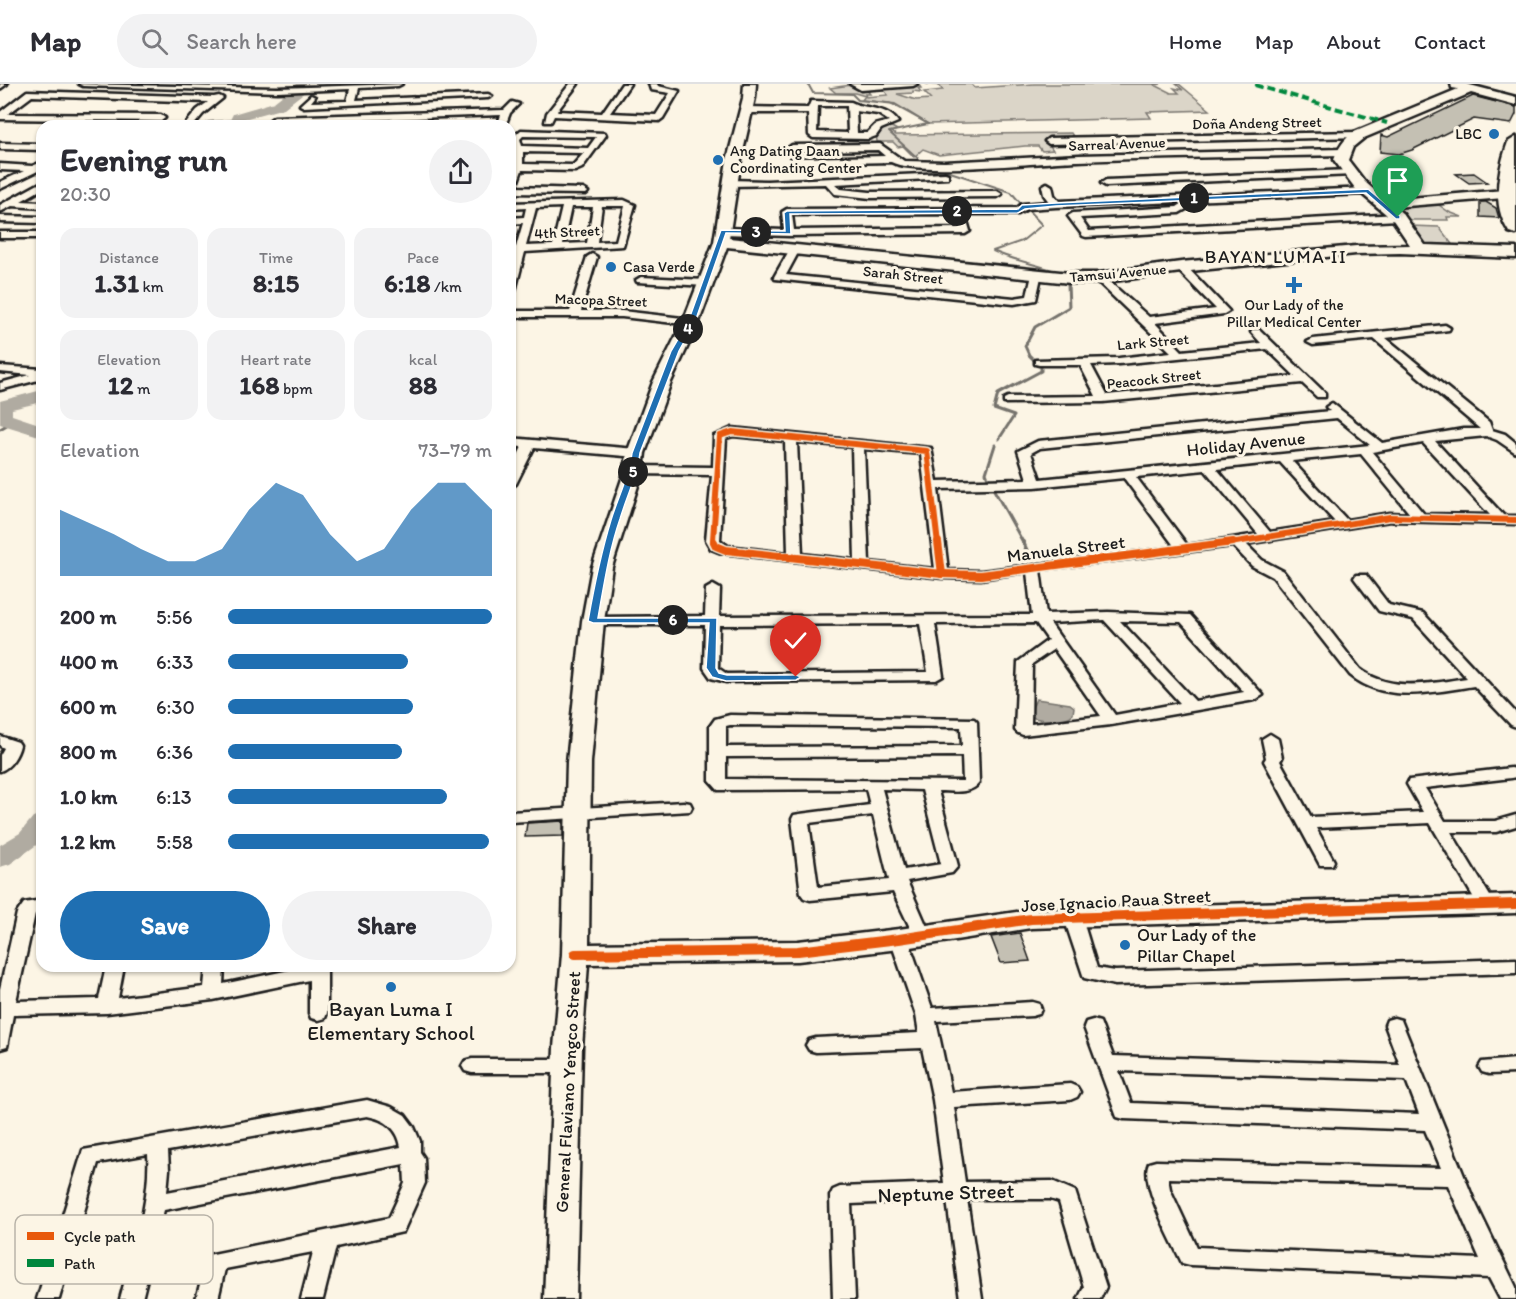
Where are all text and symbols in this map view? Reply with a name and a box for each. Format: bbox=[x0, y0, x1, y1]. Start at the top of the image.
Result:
search box bbox=[117, 14, 537, 68]
text: Map bbox=[30, 24, 81, 58]
icon: search bbox=[138, 25, 171, 58]
text: Search here bbox=[186, 28, 297, 55]
text: Home bbox=[1169, 29, 1222, 54]
text: Map bbox=[1255, 29, 1294, 54]
text: About bbox=[1327, 29, 1381, 54]
text: Contact bbox=[1414, 29, 1486, 54]
street label: Doña Andeng Street bbox=[1192, 113, 1322, 133]
place label: LBC bbox=[1455, 125, 1482, 143]
marker: LBC bbox=[1487, 127, 1501, 141]
street label: Sarreal Avenue bbox=[1068, 133, 1166, 155]
text: Evening run bbox=[60, 140, 227, 179]
button: share bbox=[429, 140, 492, 203]
place label: Ang Dating Daan Coordinating Center bbox=[730, 142, 862, 177]
marker: Ang Dating Daan Coordinating Center bbox=[711, 153, 725, 167]
pin bbox=[1372, 155, 1423, 217]
icon: arrive bbox=[1381, 164, 1414, 197]
text: 20:30 bbox=[60, 182, 111, 206]
pin: 1 bbox=[1179, 183, 1209, 213]
text: 1 bbox=[1190, 188, 1198, 207]
pin: 2 bbox=[942, 196, 972, 226]
text: 2 bbox=[953, 201, 961, 220]
pin: 3 bbox=[741, 217, 771, 247]
street label: 4th Street bbox=[534, 221, 601, 243]
text: 3 bbox=[752, 222, 760, 241]
district label: BAYAN LUMA II bbox=[1205, 246, 1347, 268]
text: Distance bbox=[99, 248, 159, 267]
text: Time bbox=[259, 248, 293, 267]
text: Pace bbox=[407, 248, 439, 267]
place label: Casa Verde bbox=[623, 258, 695, 276]
marker: Casa Verde bbox=[604, 260, 618, 274]
street label: Tamsui Avenue bbox=[1069, 260, 1167, 286]
street label: Sarah Street bbox=[862, 262, 944, 288]
text: 1.31 bbox=[94, 267, 139, 299]
text: 8:15 bbox=[253, 267, 299, 299]
text: 6:18 bbox=[384, 267, 430, 299]
marker: Our Lady of the Pillar Medical Center bbox=[1285, 276, 1303, 294]
text: km bbox=[139, 277, 164, 296]
text: /km bbox=[430, 277, 462, 296]
street label: Macopa Street bbox=[554, 289, 648, 311]
place label: Our Lady of the Pillar Medical Center bbox=[1227, 296, 1361, 331]
pin: 4 bbox=[673, 314, 703, 344]
text: 4 bbox=[683, 319, 693, 338]
street label: Lark Street bbox=[1116, 330, 1190, 354]
text: Elevation bbox=[97, 350, 161, 369]
text: Heart rate bbox=[241, 350, 311, 369]
text: kcal bbox=[409, 350, 437, 369]
street label: Peacock Street bbox=[1106, 365, 1202, 393]
text: 12 bbox=[108, 369, 133, 401]
text: 168 bbox=[239, 369, 279, 401]
text: 88 bbox=[409, 369, 437, 401]
text: m bbox=[133, 379, 150, 398]
text: bpm bbox=[279, 379, 313, 398]
street label: Holiday Avenue bbox=[1186, 427, 1306, 461]
text: Elevation bbox=[60, 438, 139, 462]
text: 73–79 m bbox=[418, 438, 492, 462]
pin: 5 bbox=[618, 457, 648, 487]
text: 5 bbox=[629, 462, 637, 481]
street label: Manuela Street bbox=[1006, 531, 1127, 567]
text: 200 m bbox=[60, 605, 116, 629]
text: 5:56 bbox=[156, 605, 192, 629]
pin: 6 bbox=[658, 605, 688, 635]
text: 6 bbox=[669, 610, 677, 629]
pin bbox=[770, 615, 821, 677]
icon: check bbox=[779, 624, 812, 657]
text: 400 m bbox=[60, 650, 118, 674]
text: 6:33 bbox=[156, 650, 193, 674]
text: 600 m bbox=[60, 695, 117, 719]
text: 6:30 bbox=[156, 695, 195, 719]
text: 800 m bbox=[60, 740, 117, 764]
text: 6:36 bbox=[156, 740, 193, 764]
text: 1.0 km bbox=[60, 785, 117, 809]
text: 6:13 bbox=[156, 785, 192, 809]
text: 1.2 km bbox=[60, 830, 116, 854]
text: 5:58 bbox=[156, 830, 193, 854]
street label: Jose Ignacio Paua Street bbox=[1020, 885, 1212, 917]
button: Save bbox=[60, 891, 270, 960]
button: Share bbox=[282, 891, 492, 960]
place label: Our Lady of the Pillar Chapel bbox=[1137, 924, 1256, 967]
marker: Our Lady of the Pillar Chapel bbox=[1118, 938, 1132, 952]
street label: General Flaviano Yengco Street bbox=[551, 970, 585, 1213]
marker: Bayan Luma I Elementary School bbox=[384, 980, 398, 994]
place label: Bayan Luma I Elementary School bbox=[307, 996, 475, 1045]
street label: Neptune Street bbox=[877, 1178, 1015, 1207]
legend bbox=[15, 1215, 213, 1284]
text: Cycle path bbox=[64, 1227, 136, 1246]
text: Path bbox=[64, 1254, 95, 1273]

